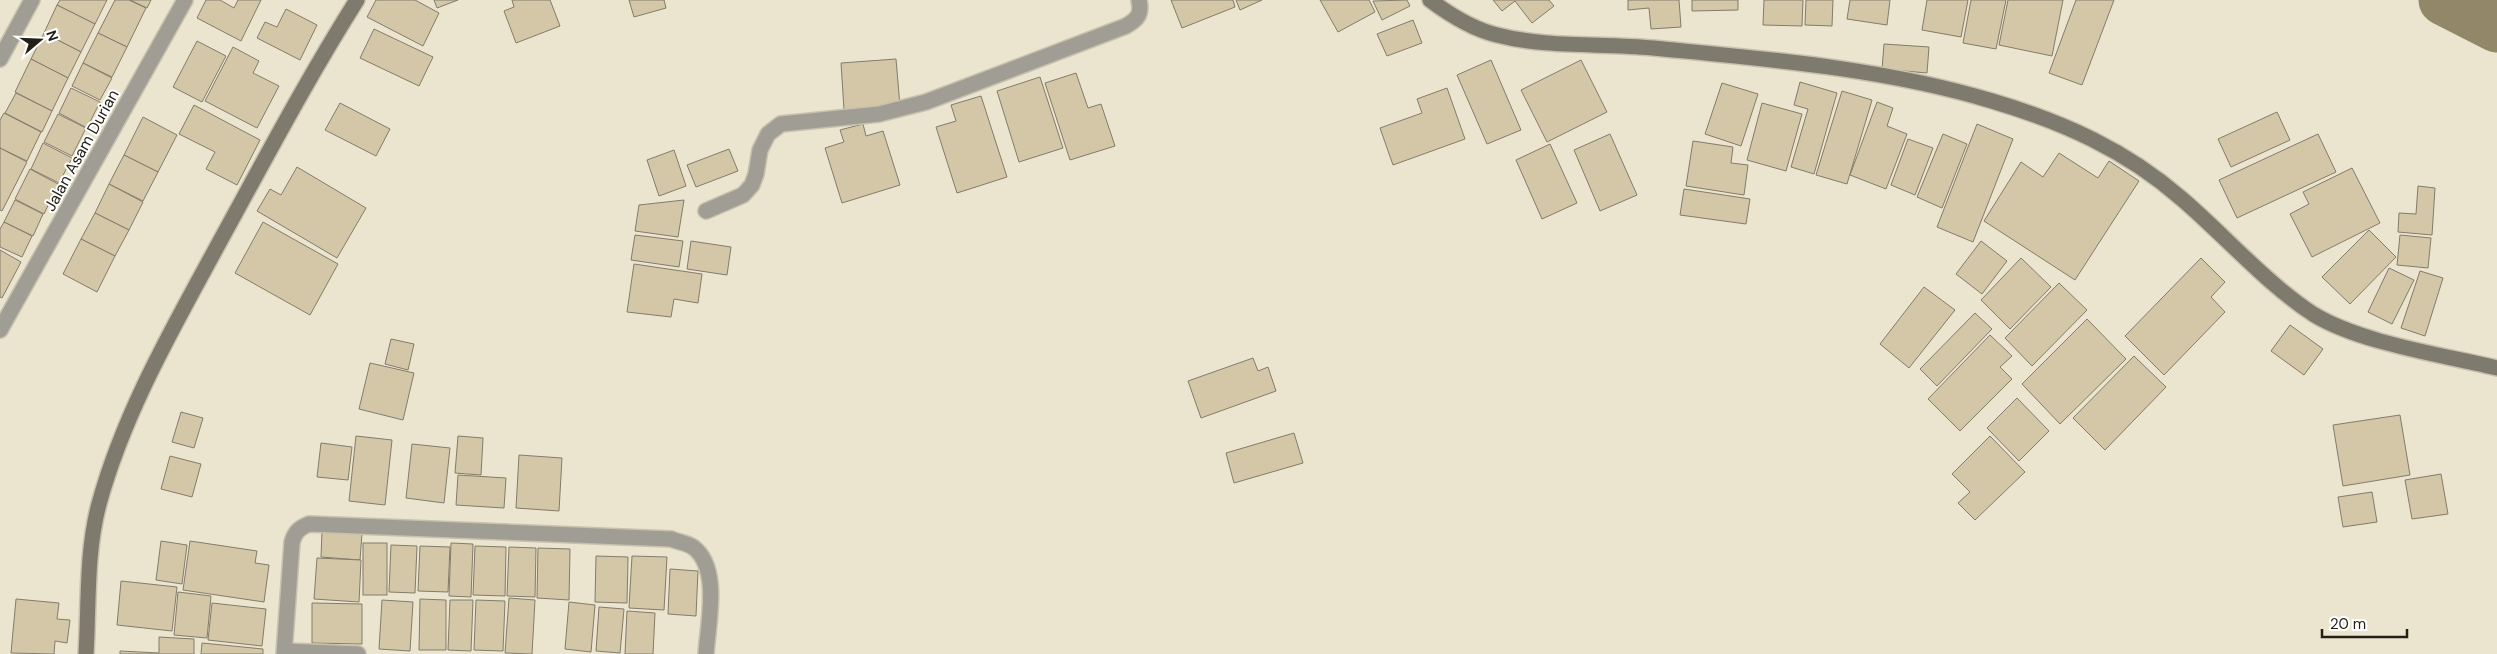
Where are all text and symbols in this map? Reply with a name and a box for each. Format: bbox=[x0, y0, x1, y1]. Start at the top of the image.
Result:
north arrow bbox=[15, 15, 65, 65]
text: N bbox=[42, 28, 62, 44]
street label: Jalan Asam Durian bbox=[39, 86, 124, 215]
scale bar bbox=[2322, 606, 2407, 638]
text: 20 m bbox=[2330, 614, 2366, 634]

